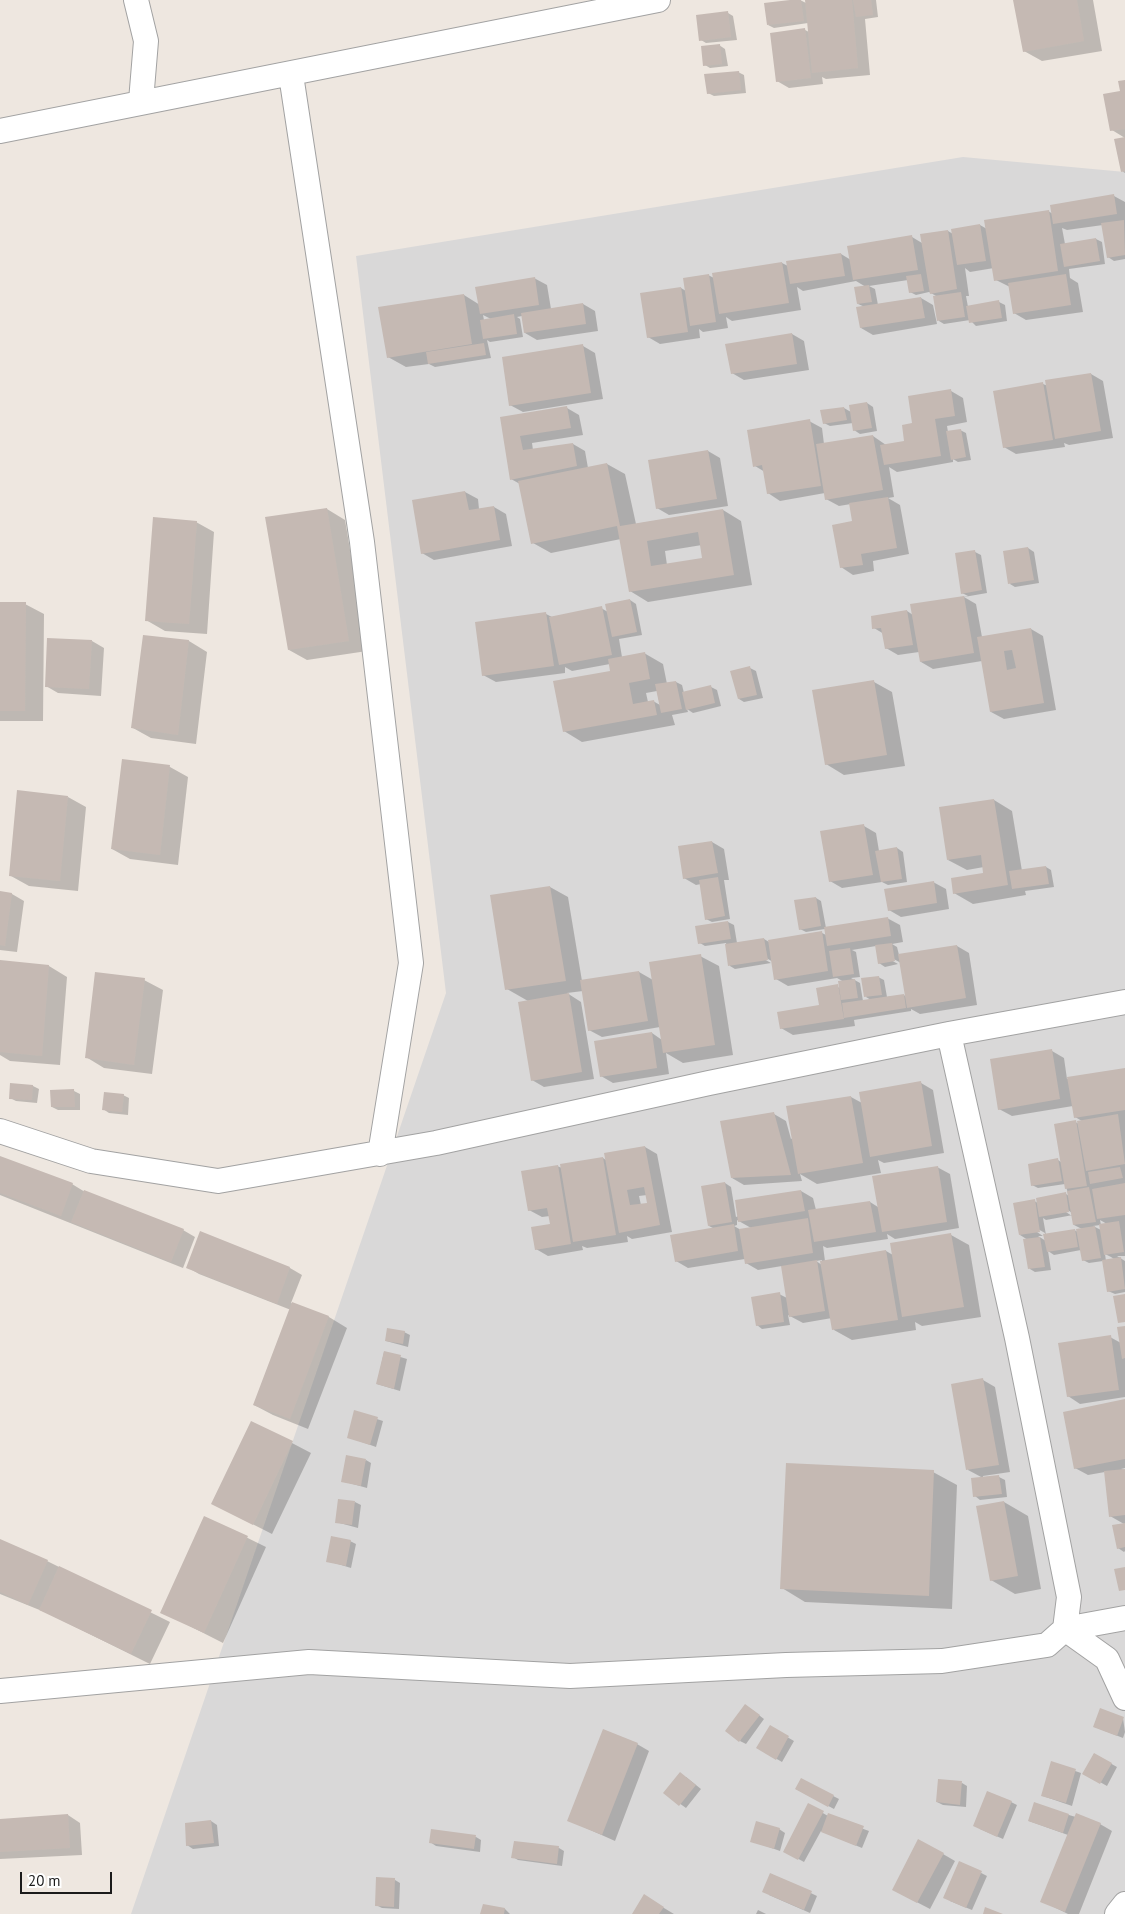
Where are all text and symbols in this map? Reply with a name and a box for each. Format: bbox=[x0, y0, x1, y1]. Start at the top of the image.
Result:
scale bar bbox=[22, 1862, 115, 1894]
text: 20 m bbox=[28, 1871, 61, 1890]

